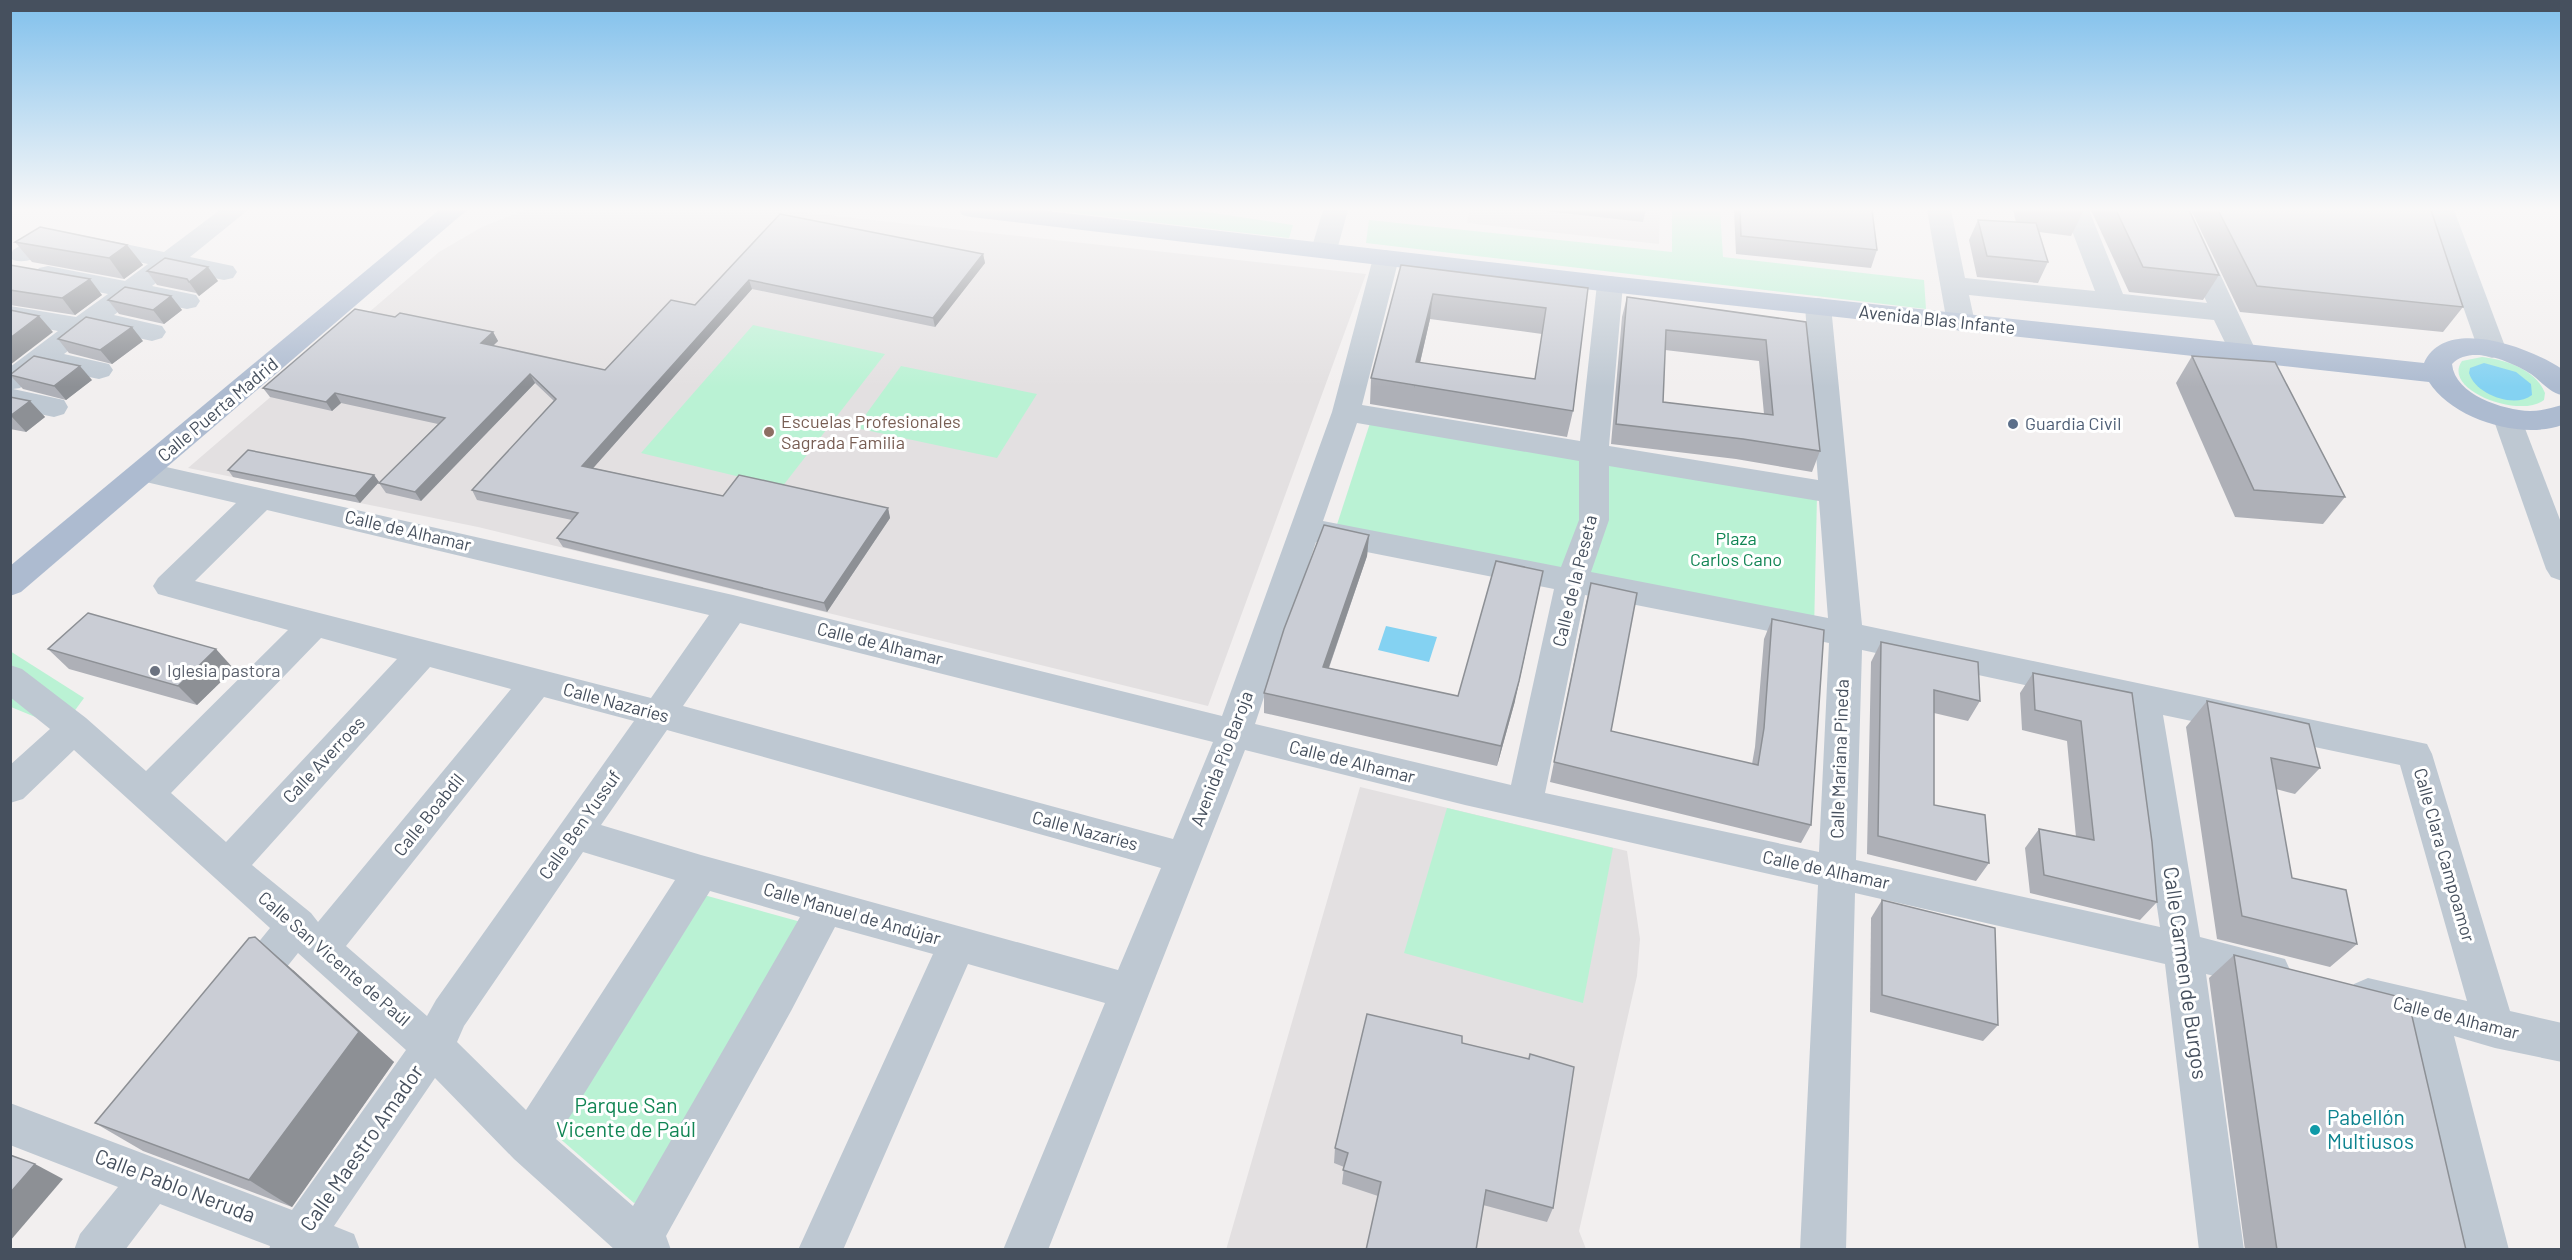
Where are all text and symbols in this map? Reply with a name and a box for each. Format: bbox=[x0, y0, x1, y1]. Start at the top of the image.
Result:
street label: Avenida Blas Infante bbox=[1858, 300, 2016, 338]
street label: Calle Puerta Madrid bbox=[153, 352, 282, 466]
place label: Escuelas Profesionales Sagrada Familia bbox=[781, 410, 961, 453]
place label: Guardia Civil bbox=[2025, 412, 2121, 434]
marker: Guardia Civil bbox=[2006, 417, 2020, 431]
marker: Escuelas Profesionales Sagrada Familia bbox=[762, 425, 776, 439]
street label: Calle de Alhamar bbox=[343, 505, 474, 555]
street label: Calle de la Peseta bbox=[1547, 513, 1601, 649]
park label: Plaza Carlos Cano bbox=[1690, 527, 1782, 570]
street label: Calle de Alhamar bbox=[815, 617, 946, 669]
place label: Iglesia pastora bbox=[167, 659, 281, 681]
marker: Iglesia pastora bbox=[148, 664, 162, 678]
street label: Calle Nazaríes bbox=[561, 677, 672, 727]
street label: Calle Mariana Pineda bbox=[1825, 679, 1853, 839]
street label: Avenida Pío Baroja bbox=[1185, 688, 1257, 829]
street label: Calle Averroes bbox=[277, 711, 369, 807]
street label: Calle de Alhamar bbox=[1287, 735, 1418, 787]
street label: Calle Clara Campoamor bbox=[2410, 765, 2480, 945]
street label: Calle Ben Yussuf bbox=[533, 766, 625, 883]
street label: Calle Boabdil bbox=[388, 769, 468, 860]
street label: Calle Nazaríes bbox=[1030, 805, 1141, 855]
street label: Calle de Alhamar bbox=[1761, 845, 1892, 893]
street label: Calle Carmen de Burgos bbox=[2159, 865, 2214, 1081]
street label: Calle Manuel de Andújar bbox=[761, 877, 944, 949]
street label: Calle San Vicente de Paúl bbox=[254, 886, 415, 1030]
street label: Calle de Alhamar bbox=[2391, 991, 2522, 1043]
street label: Calle Maestro Amador bbox=[294, 1059, 428, 1235]
park label: Parque San Vicente de Paúl bbox=[556, 1092, 696, 1141]
place label: Pabellón Multiusos bbox=[2327, 1104, 2414, 1153]
marker: Pabellón Multiusos bbox=[2308, 1123, 2322, 1137]
street label: Calle Pablo Neruda bbox=[92, 1142, 259, 1227]

